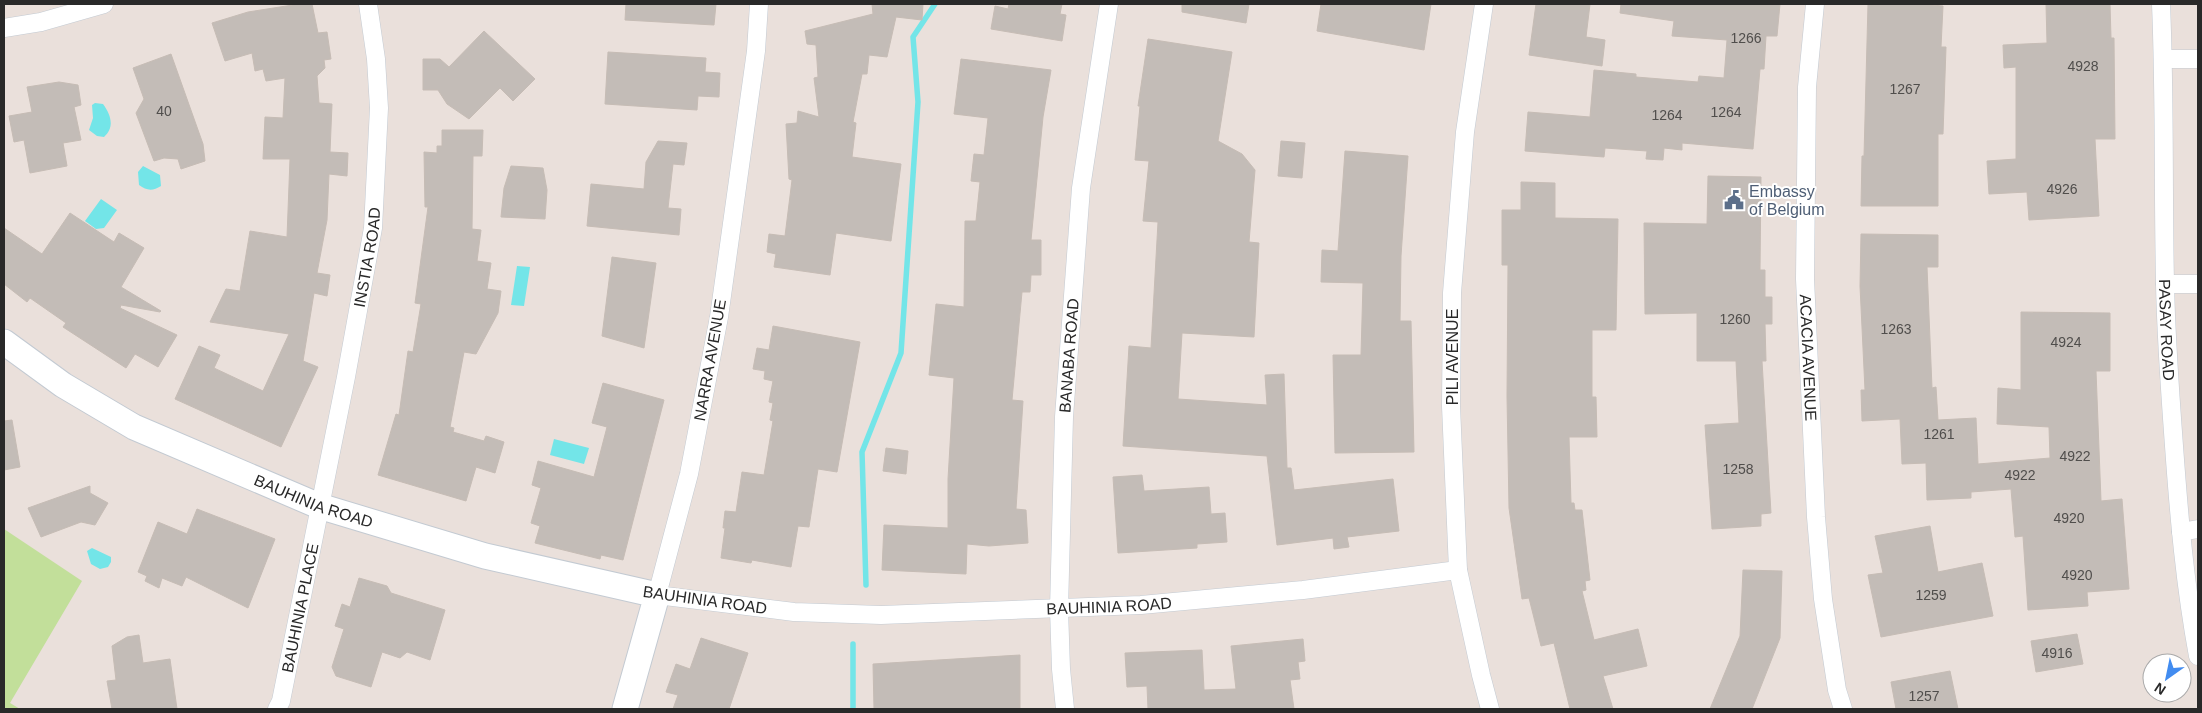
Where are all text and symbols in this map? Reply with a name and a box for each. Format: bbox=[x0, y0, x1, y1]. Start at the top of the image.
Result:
house number: 1266 bbox=[1730, 30, 1762, 46]
house number: 4928 bbox=[2067, 58, 2099, 74]
house number: 1267 bbox=[1889, 81, 1921, 97]
house number: 40 bbox=[156, 103, 172, 119]
house number: 1264 bbox=[1710, 104, 1742, 120]
house number: 1264 bbox=[1651, 107, 1683, 123]
house number: 4926 bbox=[2046, 181, 2078, 197]
place label: Embassy of Belgium bbox=[1749, 183, 1825, 218]
public building icon: Embassy of Belgium bbox=[1723, 189, 1745, 211]
street label: INSTIA ROAD bbox=[350, 207, 383, 309]
street label: PASAY ROAD bbox=[2156, 279, 2178, 381]
street label: ACACIA AVENUE bbox=[1797, 294, 1820, 421]
street label: NARRA AVENUE bbox=[691, 298, 729, 422]
street label: BANABA ROAD bbox=[1056, 298, 1081, 413]
street label: PILI AVENUE bbox=[1444, 309, 1461, 405]
house number: 1260 bbox=[1719, 311, 1751, 327]
house number: 1263 bbox=[1880, 321, 1912, 337]
house number: 4924 bbox=[2050, 334, 2082, 350]
house number: 1261 bbox=[1923, 426, 1955, 442]
house number: 4922 bbox=[2059, 448, 2091, 464]
house number: 1258 bbox=[1722, 461, 1754, 477]
house number: 4922 bbox=[2004, 467, 2036, 483]
street label: BAUHINIA ROAD bbox=[252, 471, 375, 530]
house number: 4920 bbox=[2053, 510, 2085, 526]
street label: BAUHINIA PLACE bbox=[278, 542, 321, 674]
house number: 4920 bbox=[2061, 567, 2093, 583]
street label: BAUHINIA ROAD bbox=[642, 583, 768, 617]
house number: 1259 bbox=[1915, 587, 1947, 603]
street label: BAUHINIA ROAD bbox=[1046, 594, 1172, 617]
house number: 4916 bbox=[2041, 645, 2073, 661]
north arrow bbox=[2142, 653, 2192, 703]
text: N bbox=[2151, 679, 2169, 698]
house number: 1257 bbox=[1908, 688, 1940, 704]

